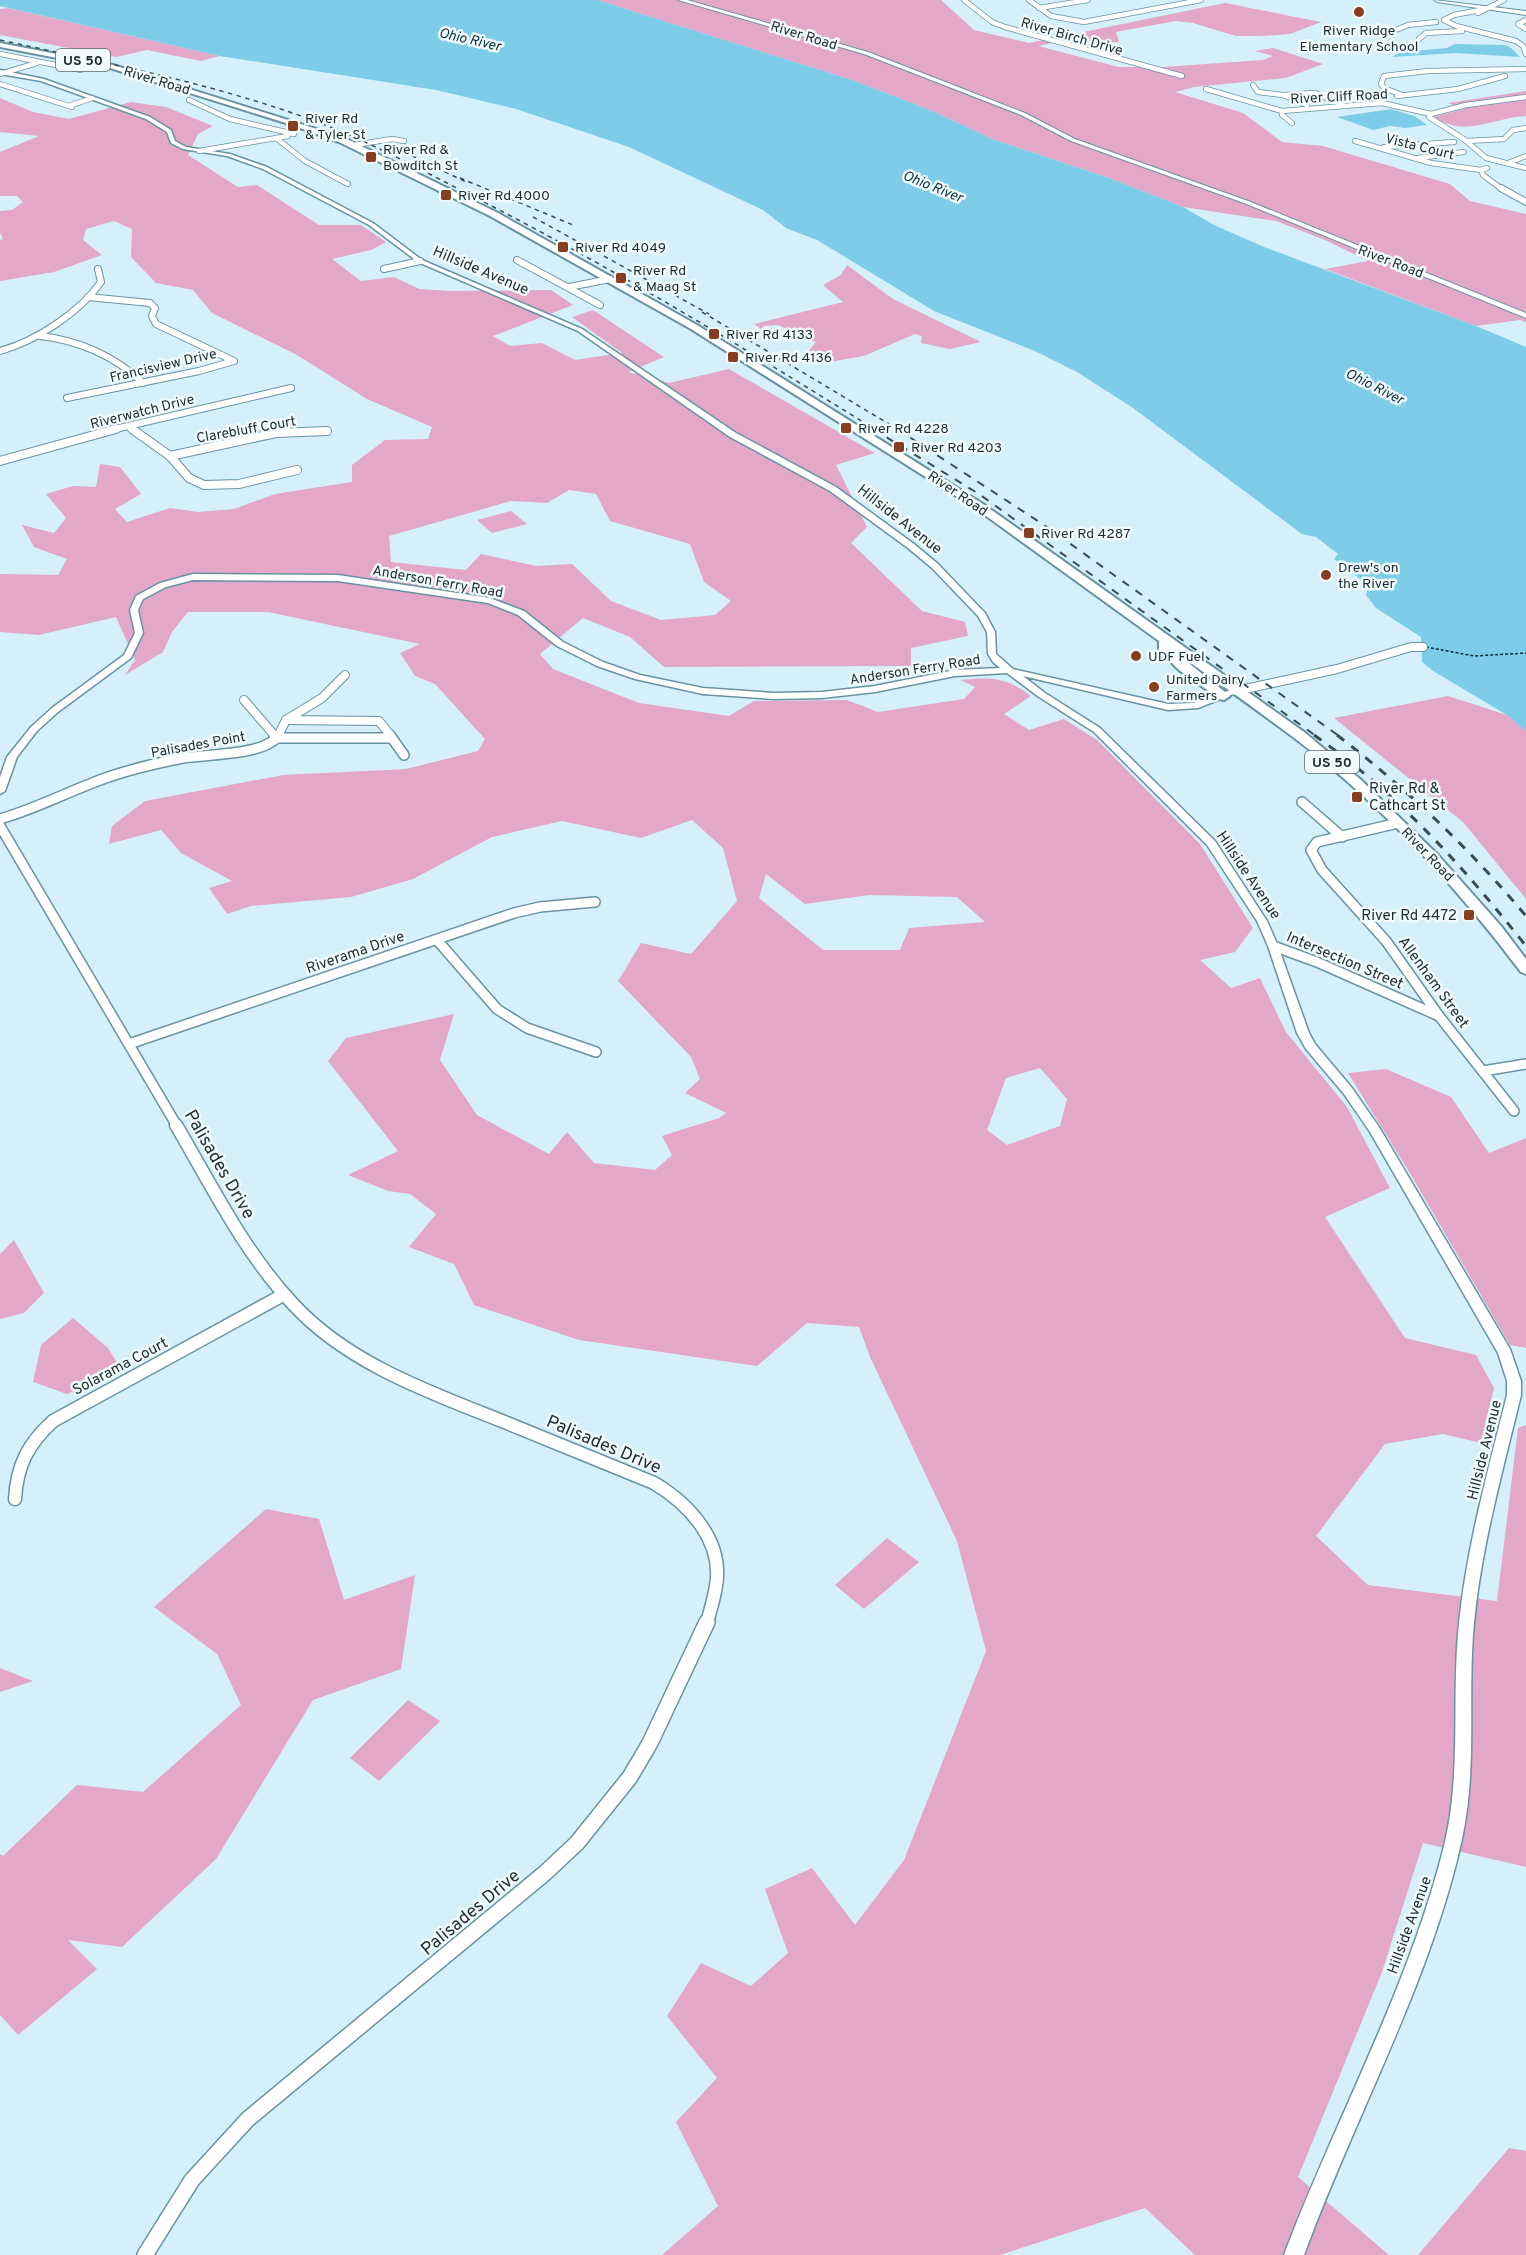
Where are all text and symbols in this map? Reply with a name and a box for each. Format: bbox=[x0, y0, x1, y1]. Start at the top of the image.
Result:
marker: River Ridge Elementary School bbox=[1352, 5, 1366, 19]
street label: River Birch Drive bbox=[1019, 15, 1125, 60]
street label: River Road bbox=[768, 18, 839, 55]
place label: River Ridge Elementary School bbox=[1300, 23, 1418, 56]
water label: Ohio River bbox=[437, 25, 504, 56]
road number: US 50 bbox=[56, 49, 110, 71]
street label: River Road bbox=[121, 63, 192, 100]
street label: River Cliff Road bbox=[1290, 86, 1388, 109]
place label: River Rd & Tyler St bbox=[305, 111, 366, 144]
marker: River Rd & Tyler St bbox=[286, 119, 300, 133]
street label: Vista Court bbox=[1383, 131, 1456, 164]
place label: River Rd & Bowditch St bbox=[383, 142, 458, 175]
marker: River Rd & Bowditch St bbox=[364, 150, 378, 164]
water label: Ohio River bbox=[900, 168, 966, 208]
marker: River Rd 4000 bbox=[439, 188, 453, 202]
place label: River Rd 4000 bbox=[458, 188, 550, 205]
marker: River Rd 4049 bbox=[556, 240, 570, 254]
place label: River Rd 4049 bbox=[575, 240, 666, 257]
street label: River Road bbox=[1355, 242, 1426, 283]
street label: Hillside Avenue bbox=[429, 243, 531, 300]
place label: River Rd & Maag St bbox=[633, 263, 696, 296]
marker: River Rd & Maag St bbox=[614, 271, 628, 285]
marker: River Rd 4133 bbox=[707, 327, 721, 341]
place label: River Rd 4133 bbox=[726, 327, 813, 344]
street label: Francisview Drive bbox=[108, 346, 218, 387]
marker: River Rd 4136 bbox=[726, 350, 740, 364]
place label: River Rd 4136 bbox=[745, 350, 832, 367]
water label: Ohio River bbox=[1342, 365, 1408, 410]
street label: Riverwatch Drive bbox=[89, 391, 196, 434]
street label: Clarebluff Court bbox=[195, 413, 297, 448]
marker: River Rd 4228 bbox=[839, 421, 853, 435]
place label: River Rd 4228 bbox=[858, 421, 949, 438]
marker: River Rd 4203 bbox=[892, 440, 906, 454]
place label: River Rd 4203 bbox=[911, 440, 1002, 457]
street label: River Road bbox=[924, 468, 990, 521]
street label: Hillside Avenue bbox=[853, 481, 945, 559]
marker: River Rd 4287 bbox=[1022, 526, 1036, 540]
place label: River Rd 4287 bbox=[1041, 526, 1130, 543]
place label: Drew's on the River bbox=[1338, 560, 1399, 593]
street label: Anderson Ferry Road bbox=[371, 563, 504, 602]
marker: Drew's on the River bbox=[1319, 568, 1333, 582]
marker: UDF Fuel bbox=[1129, 649, 1143, 663]
place label: UDF Fuel bbox=[1148, 649, 1205, 666]
street label: Anderson Ferry Road bbox=[849, 652, 982, 689]
place label: United Dairy Farmers bbox=[1166, 672, 1244, 705]
marker: United Dairy Farmers bbox=[1147, 680, 1161, 694]
street label: Palisades Point bbox=[150, 729, 247, 762]
road number: US 50 bbox=[1305, 751, 1359, 773]
place label: River Rd & Cathcart St bbox=[1369, 780, 1446, 816]
marker: River Rd & Cathcart St bbox=[1350, 790, 1364, 804]
street label: River Road bbox=[1397, 824, 1457, 886]
street label: Hillside Avenue bbox=[1211, 828, 1284, 924]
place label: River Rd 4472 bbox=[1361, 907, 1457, 926]
marker: River Rd 4472 bbox=[1462, 908, 1476, 922]
street label: Riverama Drive bbox=[304, 928, 407, 979]
street label: Intersection Street bbox=[1283, 928, 1406, 995]
street label: Allenham Street bbox=[1393, 933, 1472, 1032]
street label: Palisades Drive bbox=[178, 1106, 259, 1224]
street label: Solarama Court bbox=[70, 1334, 172, 1400]
street label: Hillside Avenue bbox=[1464, 1398, 1507, 1502]
street label: Palisades Drive bbox=[542, 1411, 664, 1480]
street label: Palisades Drive bbox=[417, 1865, 525, 1961]
street label: Hillside Avenue bbox=[1384, 1874, 1437, 1977]

